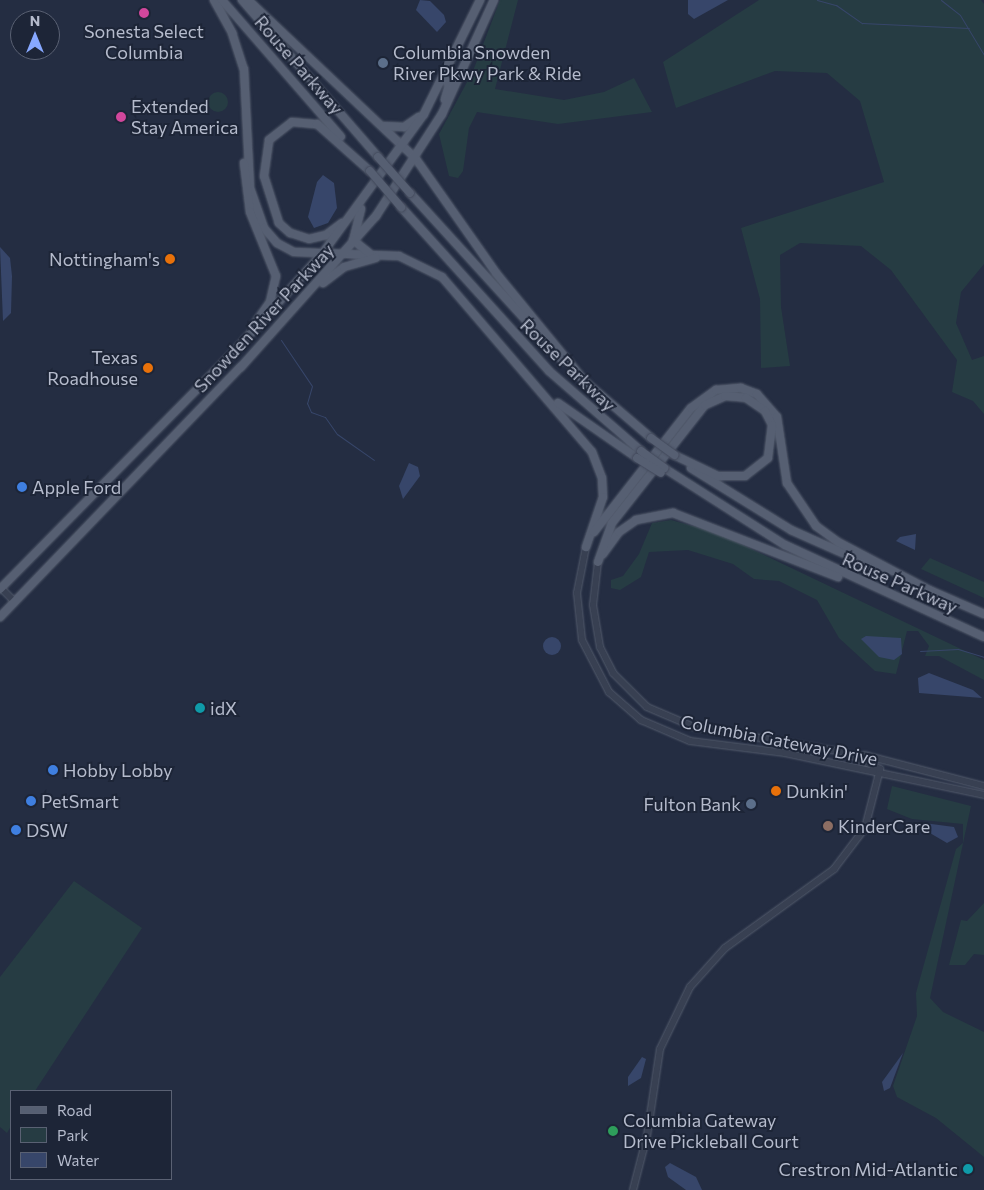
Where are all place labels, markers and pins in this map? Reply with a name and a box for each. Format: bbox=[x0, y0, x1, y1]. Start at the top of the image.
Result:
marker: Sonesta Select Columbia bbox=[138, 7, 150, 19]
place label: Sonesta Select Columbia bbox=[84, 21, 204, 64]
place label: Columbia Snowden River Pkwy Park & Ride bbox=[393, 42, 581, 84]
marker: Columbia Snowden River Pkwy Park & Ride bbox=[377, 57, 389, 69]
place label: Extended Stay America bbox=[131, 96, 238, 138]
marker: Extended Stay America bbox=[115, 111, 127, 123]
place label: Nottingham's bbox=[49, 248, 160, 270]
marker: Nottingham's bbox=[164, 253, 176, 265]
place label: Texas Roadhouse bbox=[47, 347, 138, 389]
marker: Texas Roadhouse bbox=[142, 362, 154, 374]
place label: Apple Ford bbox=[32, 476, 121, 498]
marker: Apple Ford bbox=[16, 481, 28, 493]
place label: idX bbox=[210, 697, 237, 719]
marker: idX bbox=[194, 702, 206, 714]
place label: Hobby Lobby bbox=[63, 759, 173, 781]
marker: Hobby Lobby bbox=[47, 764, 59, 776]
place label: Dunkin' bbox=[786, 780, 848, 802]
marker: Dunkin' bbox=[770, 785, 782, 797]
place label: PetSmart bbox=[41, 790, 119, 812]
place label: Fulton Bank bbox=[643, 793, 741, 815]
marker: PetSmart bbox=[25, 795, 37, 807]
marker: Fulton Bank bbox=[745, 798, 757, 810]
place label: KinderCare bbox=[838, 815, 930, 837]
place label: DSW bbox=[26, 819, 68, 841]
marker: KinderCare bbox=[822, 820, 834, 832]
marker: DSW bbox=[10, 824, 22, 836]
place label: Columbia Gateway Drive Pickleball Court bbox=[623, 1110, 799, 1152]
marker: Columbia Gateway Drive Pickleball Court bbox=[607, 1125, 619, 1137]
place label: Crestron Mid-Atlantic bbox=[779, 1158, 958, 1180]
marker: Crestron Mid-Atlantic bbox=[962, 1163, 974, 1175]

